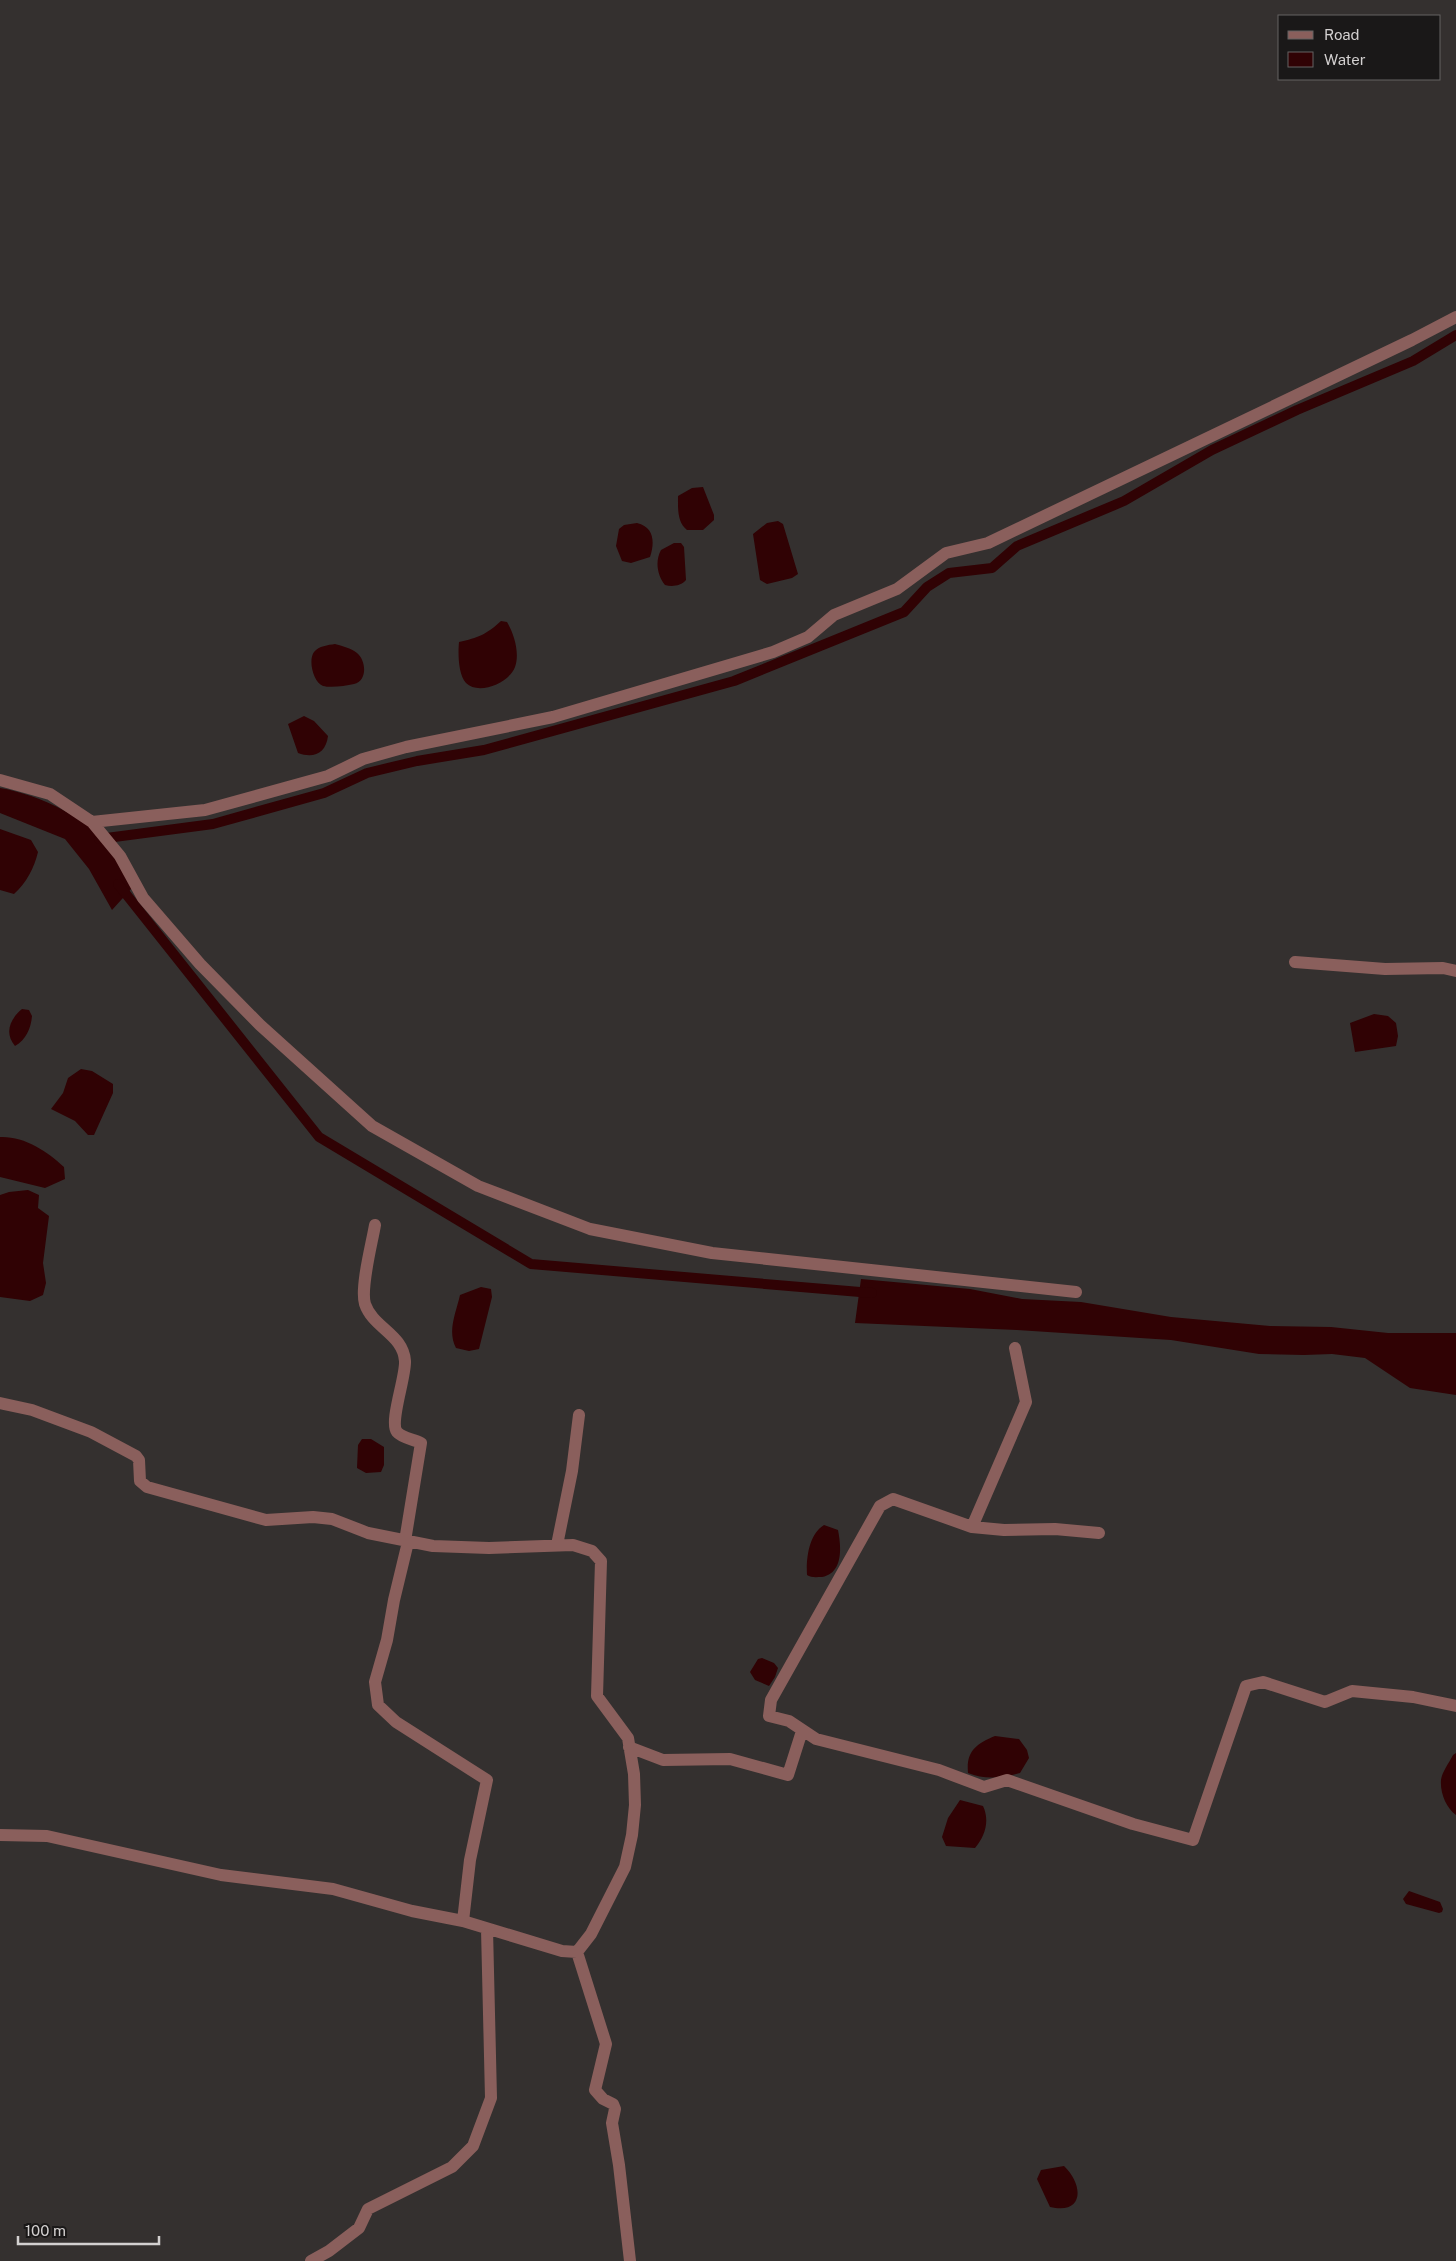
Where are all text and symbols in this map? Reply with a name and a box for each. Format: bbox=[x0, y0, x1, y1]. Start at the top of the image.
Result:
legend bbox=[1278, 15, 1441, 80]
text: Road bbox=[1324, 26, 1360, 43]
text: Water bbox=[1324, 51, 1366, 68]
scale bar bbox=[18, 2214, 159, 2246]
text: 100 m bbox=[25, 2222, 66, 2239]

